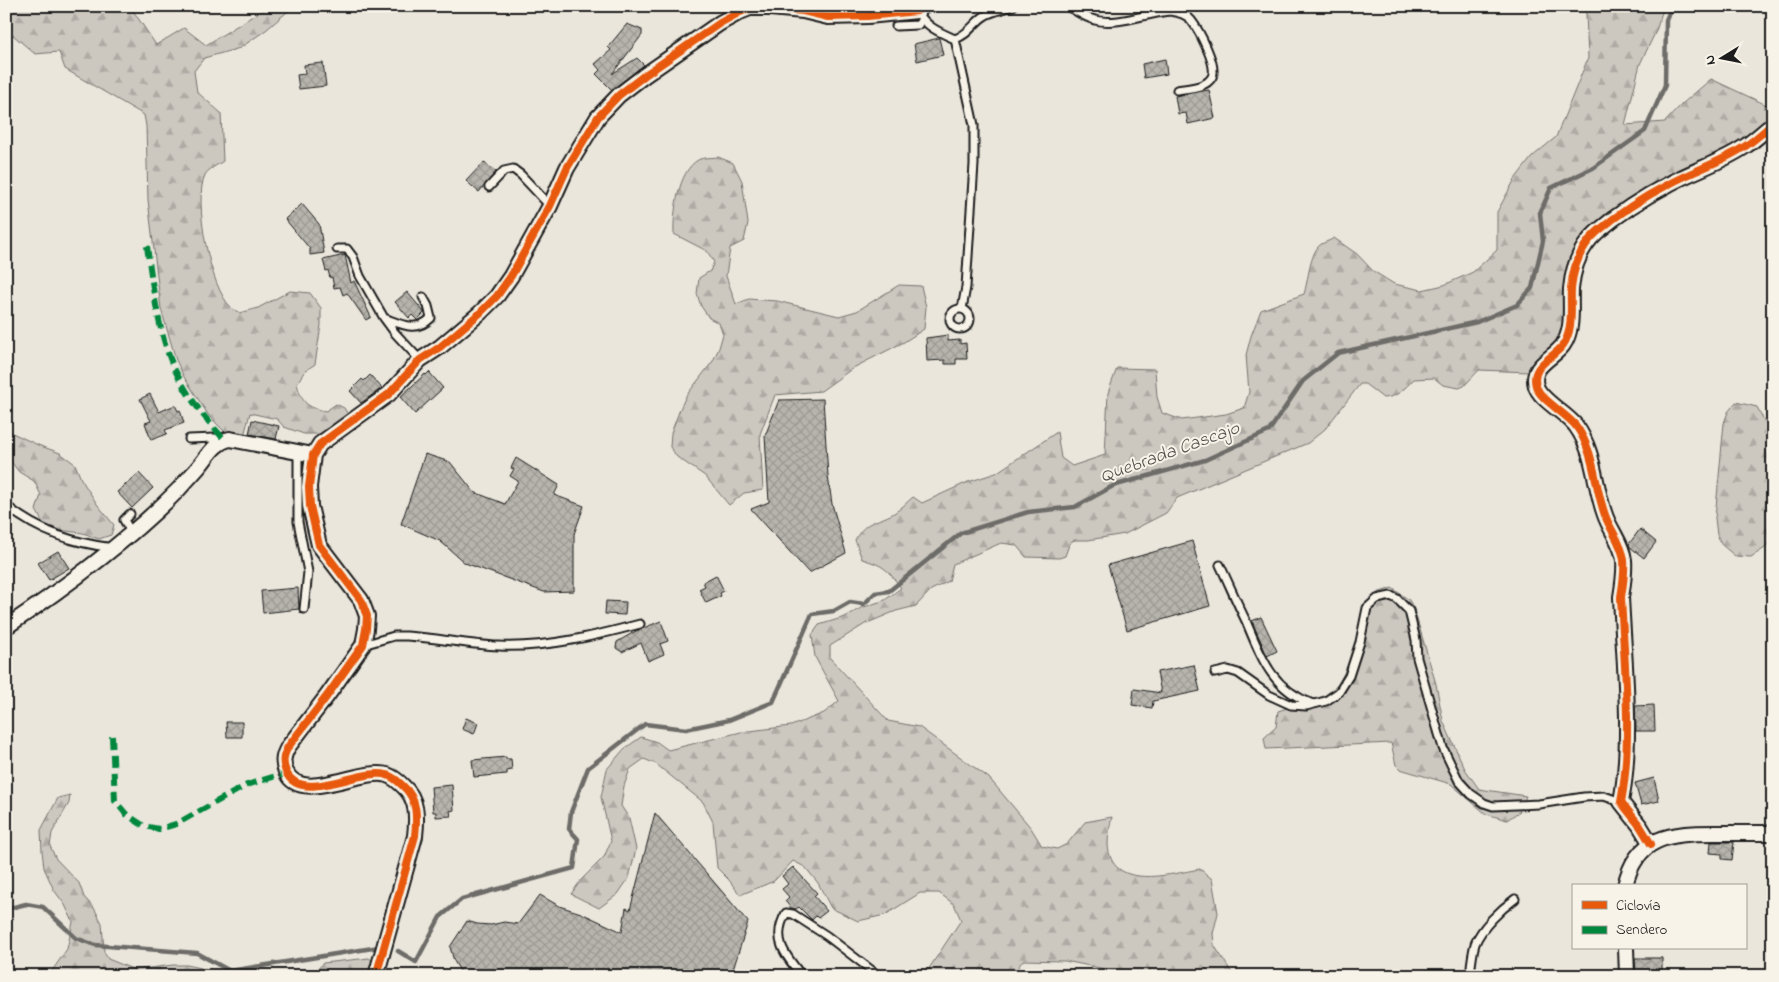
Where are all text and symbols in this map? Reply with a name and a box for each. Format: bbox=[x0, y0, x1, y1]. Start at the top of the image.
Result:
north arrow bbox=[1696, 32, 1746, 82]
text: N bbox=[1700, 54, 1722, 66]
water label: Quebrada Cascajo bbox=[1097, 415, 1244, 491]
legend bbox=[1572, 884, 1746, 950]
text: Ciclovía bbox=[1616, 895, 1661, 917]
text: Sendero bbox=[1616, 919, 1668, 941]

